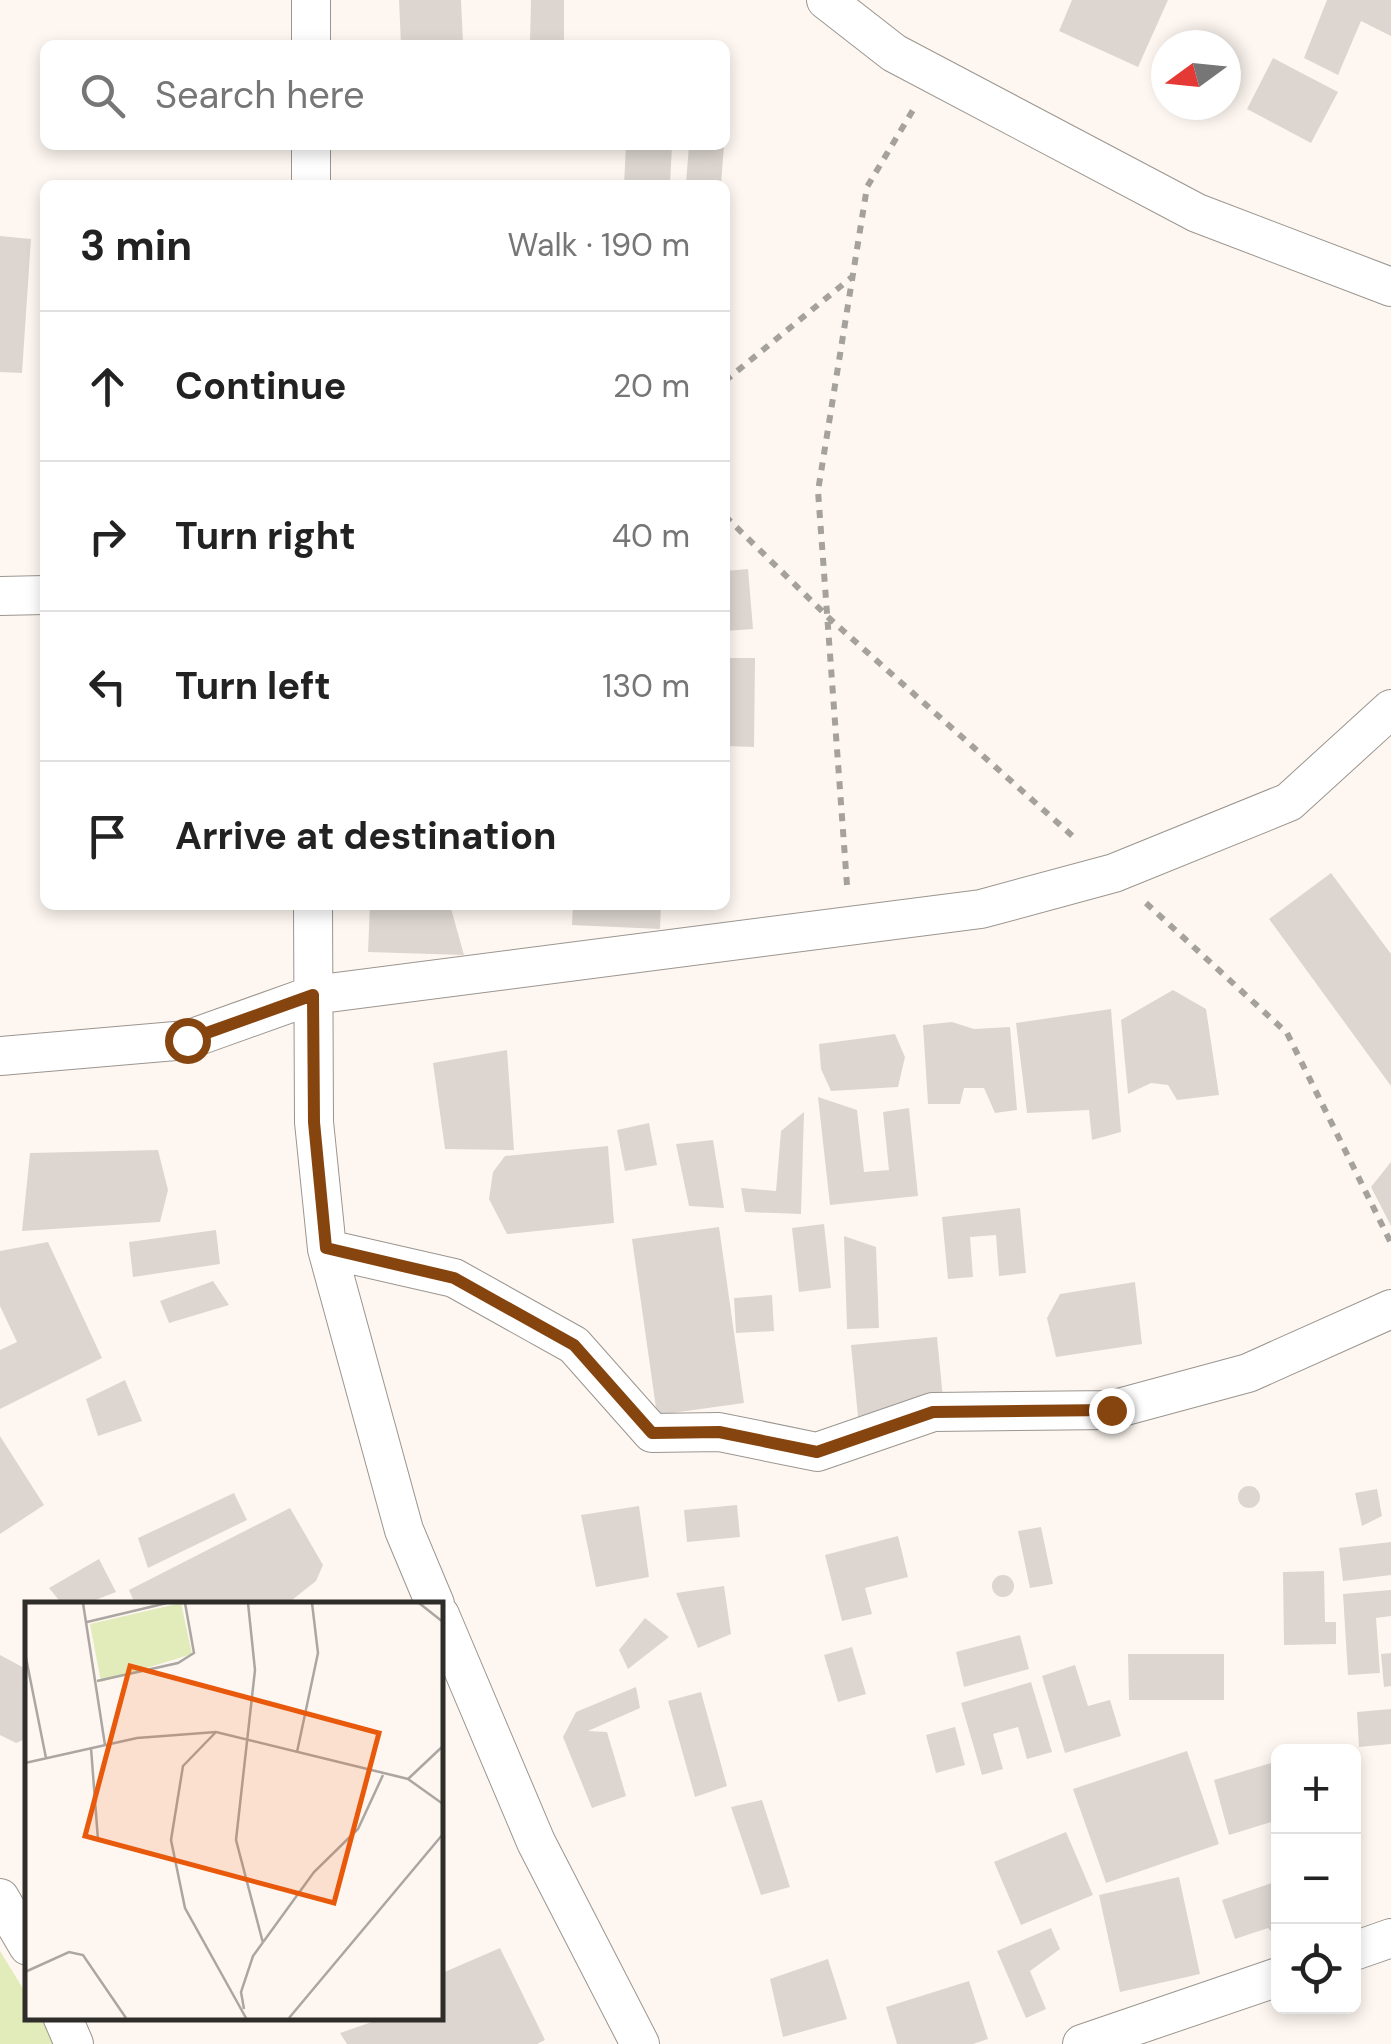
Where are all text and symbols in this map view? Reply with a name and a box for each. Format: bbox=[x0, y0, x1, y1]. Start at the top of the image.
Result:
north arrow bbox=[1151, 30, 1241, 120]
search box bbox=[40, 40, 730, 150]
icon: search bbox=[75, 68, 130, 123]
text: Search here bbox=[155, 70, 365, 120]
text: 3 min bbox=[80, 218, 192, 273]
text: Walk · 190 m bbox=[508, 224, 690, 266]
icon: ahead bbox=[80, 359, 135, 414]
text: Continue bbox=[175, 361, 346, 411]
text: 20 m bbox=[613, 365, 690, 407]
icon: right bbox=[80, 509, 135, 564]
text: Turn right bbox=[175, 511, 356, 561]
text: 40 m bbox=[612, 515, 690, 557]
icon: left bbox=[80, 659, 135, 714]
text: Turn left bbox=[175, 661, 331, 711]
text: 130 m bbox=[602, 665, 690, 707]
icon: arrive bbox=[80, 809, 135, 864]
text: Arrive at destination bbox=[175, 811, 557, 861]
route start bbox=[165, 1018, 211, 1064]
route end bbox=[1089, 1388, 1135, 1434]
inset map bbox=[25, 1602, 442, 2019]
map controls bbox=[1271, 1744, 1361, 2014]
button: + bbox=[1271, 1744, 1361, 1834]
button: − bbox=[1271, 1834, 1361, 1924]
button: locate bbox=[1271, 1924, 1361, 2014]

